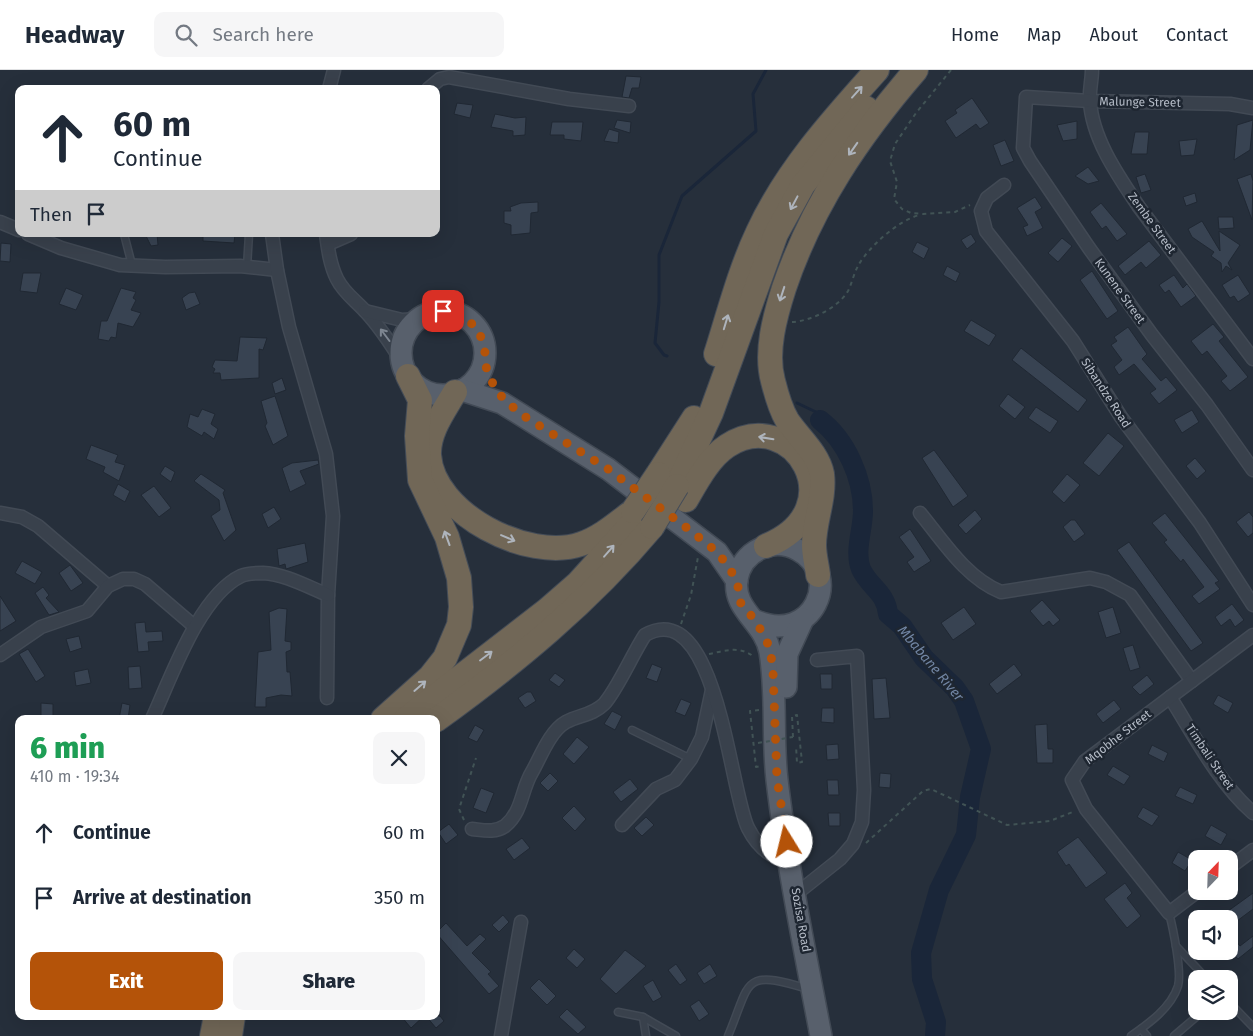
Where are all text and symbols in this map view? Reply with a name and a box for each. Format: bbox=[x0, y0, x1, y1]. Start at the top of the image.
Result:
search box bbox=[154, 12, 504, 57]
text: Headway bbox=[25, 21, 124, 49]
icon: search bbox=[172, 21, 200, 49]
text: Search here bbox=[212, 23, 314, 46]
text: Home bbox=[951, 24, 999, 46]
text: Map bbox=[1027, 24, 1061, 46]
text: About bbox=[1089, 24, 1138, 46]
text: Contact bbox=[1166, 24, 1228, 46]
one-way arrow bbox=[851, 86, 863, 99]
street label: Malunge Street bbox=[1099, 94, 1182, 110]
text: 60 m bbox=[113, 103, 191, 145]
icon: ahead bbox=[30, 105, 95, 170]
one-way arrow bbox=[848, 142, 858, 156]
text: Continue bbox=[113, 145, 202, 172]
street label: Zembe Street bbox=[1125, 190, 1179, 257]
one-way arrow bbox=[788, 195, 798, 209]
icon: arrive bbox=[82, 200, 110, 228]
text: Then bbox=[30, 203, 72, 226]
street label: Kunene Street bbox=[1092, 256, 1149, 327]
one-way arrow bbox=[777, 286, 786, 302]
pin bbox=[422, 290, 464, 332]
icon: arrive bbox=[429, 297, 457, 325]
one-way arrow bbox=[721, 314, 731, 330]
one-way arrow bbox=[379, 329, 390, 342]
street label: Sibandze Road bbox=[1078, 356, 1134, 430]
one-way arrow bbox=[758, 433, 774, 443]
one-way arrow bbox=[442, 531, 451, 547]
one-way arrow bbox=[500, 534, 515, 544]
one-way arrow bbox=[603, 544, 615, 557]
water label: Mbabane River bbox=[894, 622, 968, 705]
one-way arrow bbox=[479, 651, 493, 661]
one-way arrow bbox=[413, 680, 426, 692]
street label: Mqobhe Street bbox=[1082, 706, 1154, 767]
street label: Timbali Street bbox=[1183, 722, 1237, 793]
text: 6 min bbox=[30, 730, 105, 766]
button: close bbox=[373, 732, 425, 784]
text: 410 m · 19:34 bbox=[30, 767, 119, 786]
position arrow bbox=[760, 815, 812, 867]
icon: ahead bbox=[30, 819, 58, 847]
text: Continue bbox=[73, 821, 151, 844]
text: 60 m bbox=[383, 821, 425, 844]
north arrow bbox=[1188, 850, 1238, 900]
map controls bbox=[1188, 850, 1238, 1020]
icon: arrive bbox=[30, 884, 58, 912]
text: Arrive at destination bbox=[73, 886, 252, 909]
text: 350 m bbox=[374, 886, 425, 909]
street label: Sozisa Road bbox=[788, 887, 814, 953]
button: sound bbox=[1188, 910, 1238, 960]
button: Exit bbox=[30, 952, 223, 1010]
button: Share bbox=[233, 952, 425, 1010]
button: layers bbox=[1188, 970, 1238, 1020]

